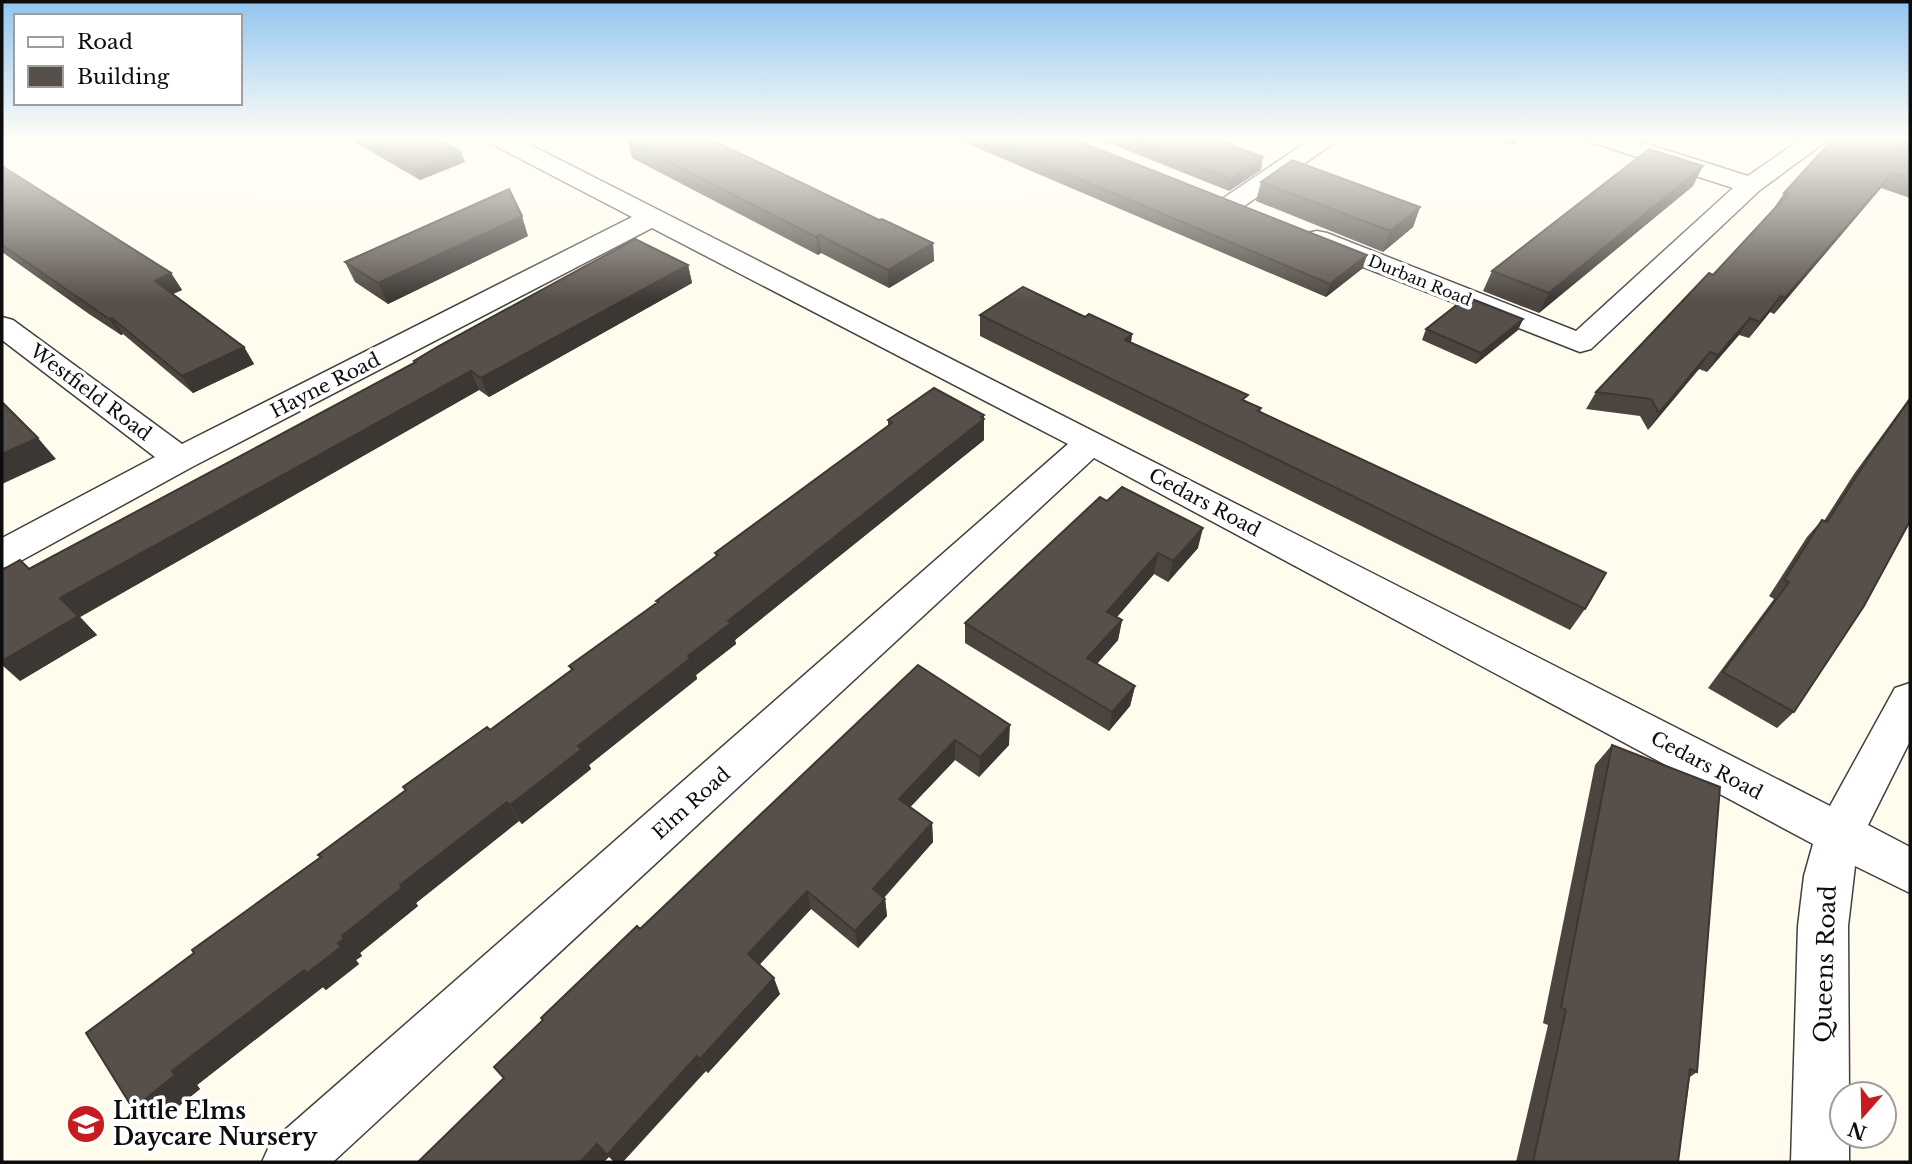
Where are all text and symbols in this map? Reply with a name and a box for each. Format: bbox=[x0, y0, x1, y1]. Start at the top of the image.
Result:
legend bbox=[14, 14, 242, 105]
text: Road bbox=[77, 29, 133, 55]
text: Building bbox=[77, 64, 170, 90]
street label: Durban Road bbox=[1365, 250, 1475, 310]
street label: Westfield Road bbox=[25, 339, 156, 446]
street label: Hayne Road bbox=[267, 348, 384, 423]
street label: Cedars Road bbox=[1145, 463, 1265, 542]
street label: Cedars Road bbox=[1647, 726, 1767, 805]
street label: Elm Road bbox=[648, 762, 735, 844]
street label: Queens Road bbox=[1808, 885, 1842, 1043]
north arrow bbox=[1828, 1080, 1898, 1150]
place label: Little Elms Daycare Nursery bbox=[113, 1097, 319, 1151]
school or university icon: Little Elms Daycare Nursery bbox=[65, 1103, 107, 1145]
text: N bbox=[1845, 1117, 1870, 1144]

